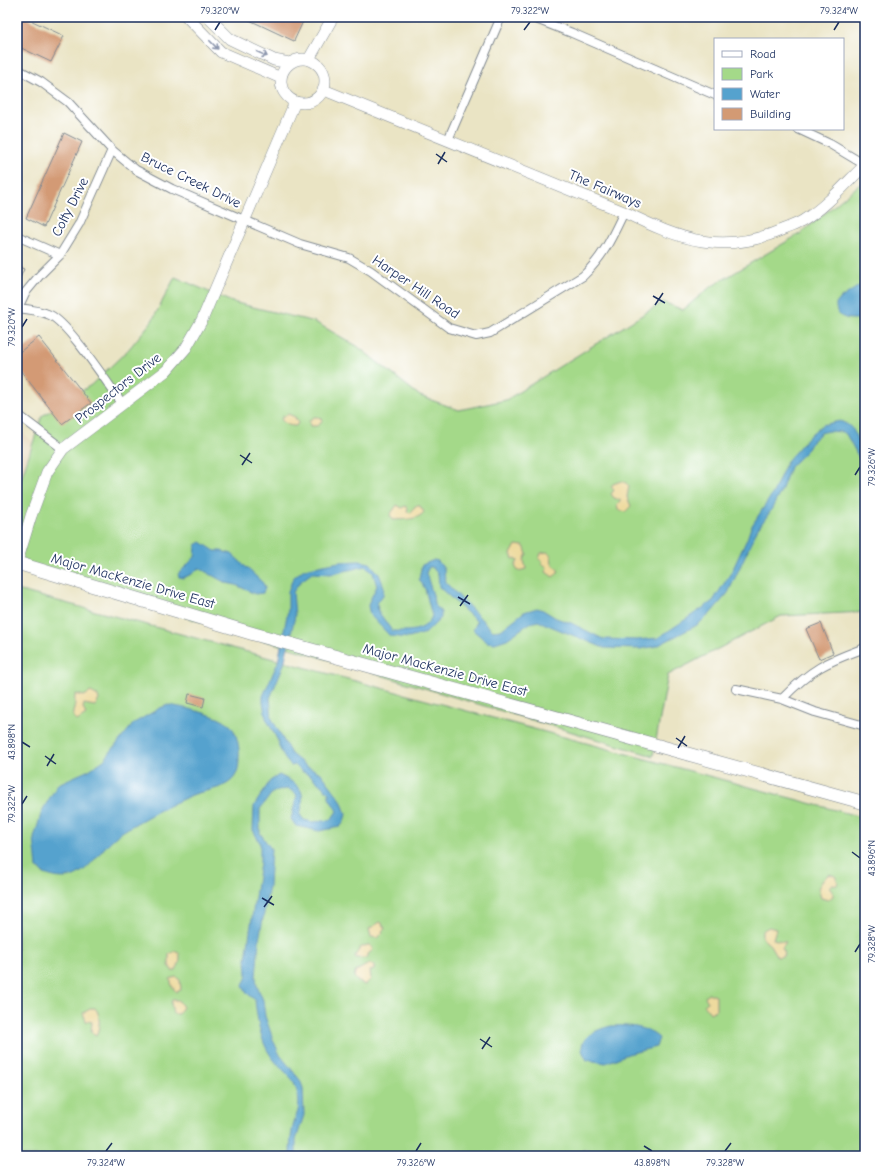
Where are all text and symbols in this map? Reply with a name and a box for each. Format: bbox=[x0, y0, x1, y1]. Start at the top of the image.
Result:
text: 79.320°W bbox=[200, 5, 240, 17]
text: 79.322°W bbox=[511, 5, 549, 17]
text: 79.324°W bbox=[820, 5, 858, 17]
legend bbox=[714, 38, 844, 130]
one-way arrow bbox=[209, 40, 219, 50]
text: Road bbox=[750, 47, 776, 61]
one-way arrow bbox=[256, 51, 268, 58]
text: Park bbox=[750, 67, 773, 81]
text: Water bbox=[750, 87, 780, 101]
text: Building bbox=[750, 107, 791, 121]
street label: Bruce Creek Drive bbox=[138, 148, 244, 212]
street label: The Fairways bbox=[566, 166, 644, 212]
street label: Colty Drive bbox=[48, 175, 92, 239]
street label: Harper Hill Road bbox=[369, 251, 463, 323]
text: 79.320°W bbox=[6, 307, 18, 347]
street label: Prospectors Drive bbox=[72, 349, 164, 427]
text: 79.326°W bbox=[866, 447, 878, 486]
street label: Major MacKenzie Drive East bbox=[49, 549, 218, 613]
street label: Major MacKenzie Drive East bbox=[361, 640, 530, 700]
text: 43.898°N bbox=[6, 724, 18, 760]
text: 79.322°W bbox=[6, 785, 18, 823]
text: 43.896°N bbox=[866, 840, 878, 876]
text: 79.328°W bbox=[866, 925, 878, 963]
text: 79.324°W bbox=[87, 1157, 125, 1169]
text: 79.326°W bbox=[397, 1157, 436, 1169]
text: 43.898°N bbox=[634, 1157, 670, 1169]
text: 79.328°W bbox=[706, 1157, 744, 1169]

